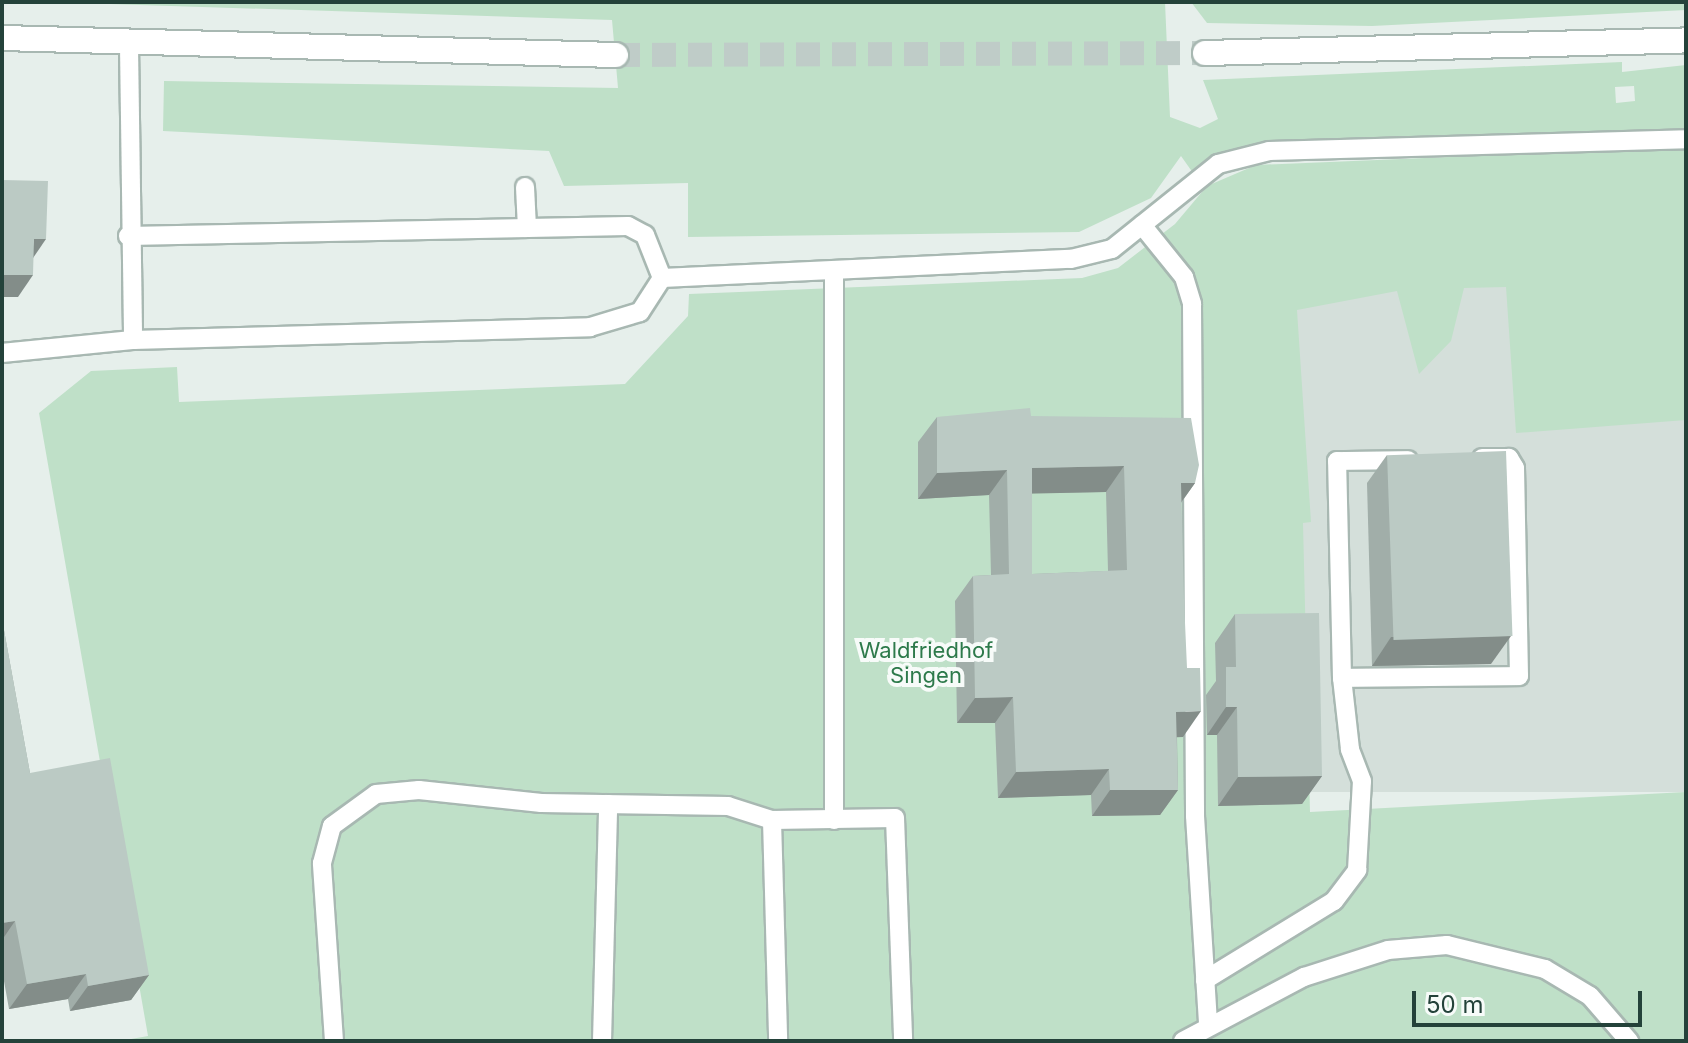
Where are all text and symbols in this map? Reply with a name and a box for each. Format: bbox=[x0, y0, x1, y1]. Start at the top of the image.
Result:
park label: Waldfriedhof Singen bbox=[859, 637, 993, 688]
scale bar bbox=[1416, 975, 1646, 1025]
text: 50 m bbox=[1426, 990, 1484, 1019]

